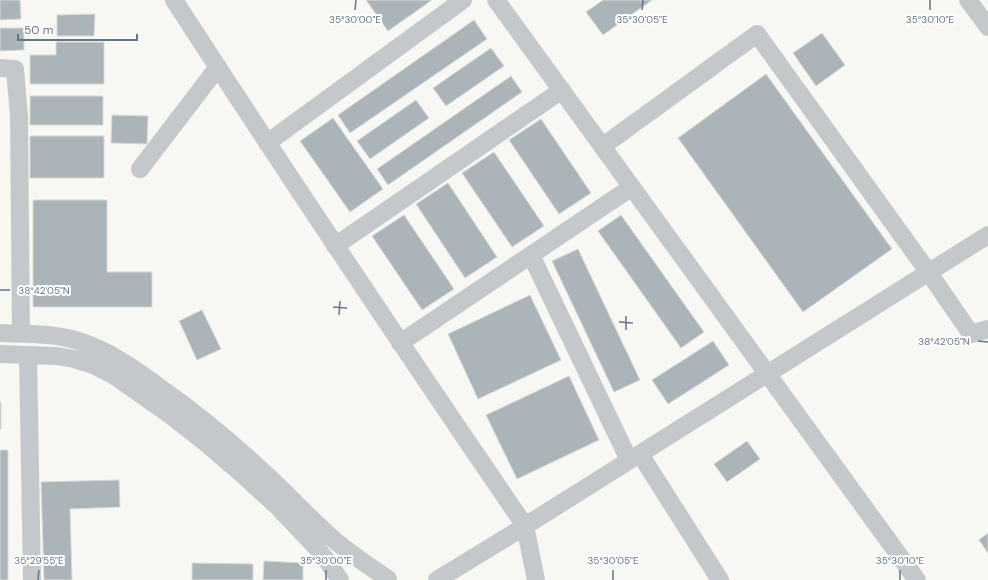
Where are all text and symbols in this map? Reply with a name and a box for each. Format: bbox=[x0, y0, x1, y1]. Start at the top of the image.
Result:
text: 35°30'00"E bbox=[329, 13, 381, 26]
text: 35°30'05"E bbox=[616, 13, 668, 26]
text: 35°30'10"E bbox=[906, 13, 954, 26]
scale bar bbox=[18, 16, 137, 42]
text: 50 m bbox=[24, 22, 53, 38]
text: 38°42'05"N bbox=[18, 284, 70, 297]
text: 38°42'05"N bbox=[918, 335, 970, 348]
text: 35°29'55"E bbox=[14, 554, 64, 567]
text: 35°30'00"E bbox=[300, 554, 352, 567]
text: 35°30'05"E bbox=[587, 554, 639, 567]
text: 35°30'10"E bbox=[876, 554, 924, 567]

